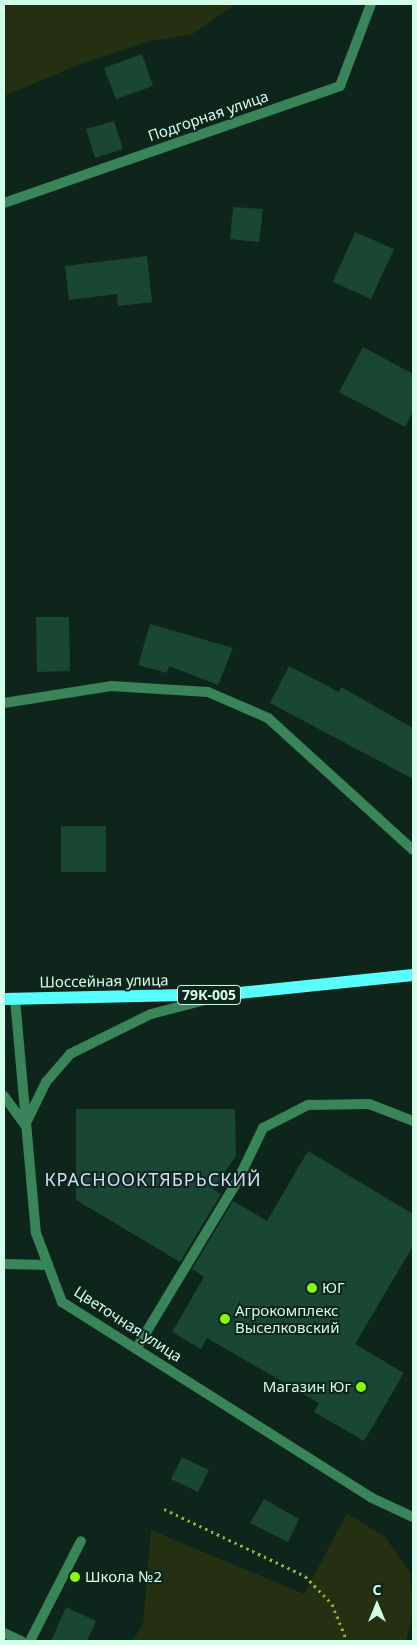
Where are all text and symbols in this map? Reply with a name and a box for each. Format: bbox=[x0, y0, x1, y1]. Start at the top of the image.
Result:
street label: Подгорная улица bbox=[146, 87, 270, 145]
street label: Шоссейная улица bbox=[39, 971, 169, 991]
road number: 79К-005 bbox=[176, 984, 242, 1006]
district label: КРАСНООКТЯБРЬСКИЙ bbox=[42, 1168, 264, 1190]
place label: ЮГ bbox=[322, 1279, 345, 1297]
street label: Цветочная улица bbox=[71, 1282, 185, 1366]
marker: ЮГ bbox=[306, 1282, 318, 1294]
place label: Агрокомплекс Выселковский bbox=[235, 1301, 339, 1336]
marker: Агрокомплекс Выселковский bbox=[219, 1313, 231, 1325]
place label: Магазин Юг bbox=[263, 1378, 351, 1396]
marker: Магазин Юг bbox=[355, 1381, 367, 1393]
place label: Школа №2 bbox=[85, 1568, 162, 1586]
marker: Школа №2 bbox=[69, 1571, 81, 1583]
north arrow bbox=[352, 1580, 402, 1630]
text: С bbox=[372, 1580, 382, 1599]

